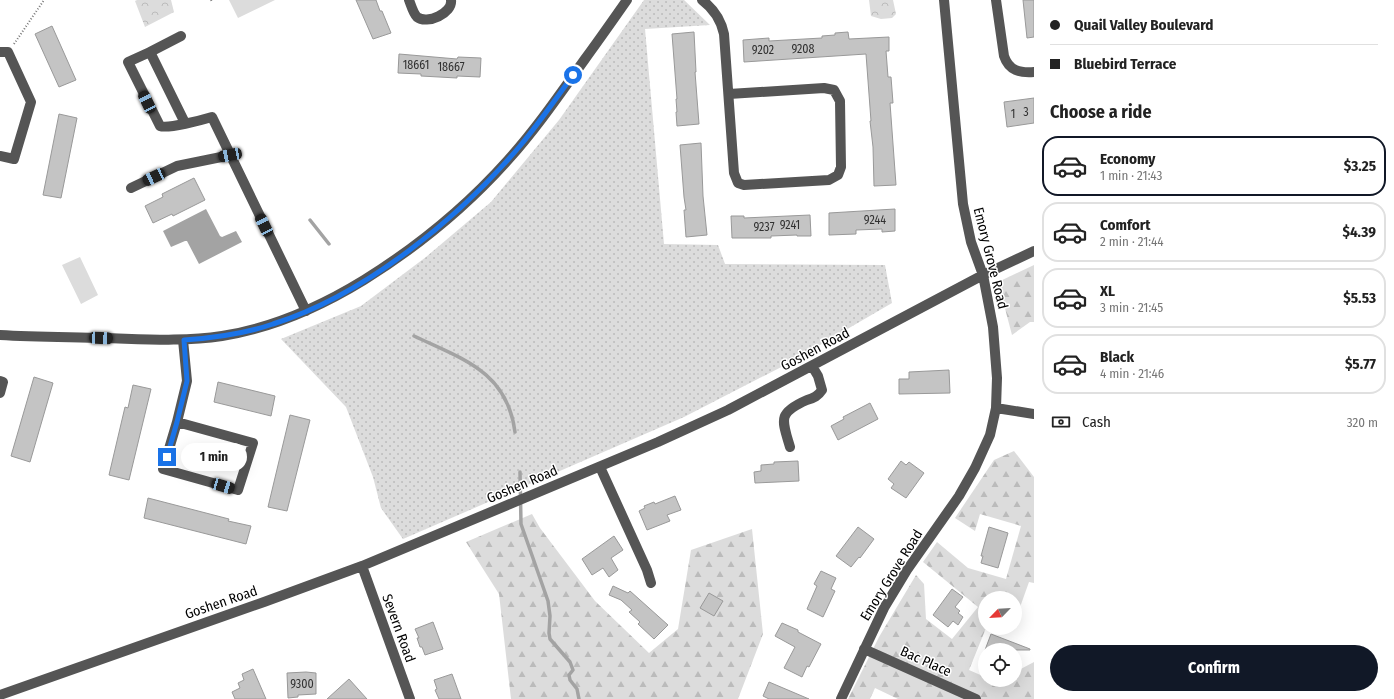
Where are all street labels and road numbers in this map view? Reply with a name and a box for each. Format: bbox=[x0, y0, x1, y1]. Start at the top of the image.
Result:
street label: Emory Grove Road bbox=[970, 206, 1011, 311]
street label: Goshen Road bbox=[778, 324, 852, 375]
street label: Goshen Road bbox=[484, 462, 560, 507]
street label: Emory Grove Road bbox=[857, 527, 926, 624]
street label: Goshen Road bbox=[183, 582, 260, 623]
street label: Severn Road bbox=[378, 592, 419, 665]
street label: Bac Place bbox=[898, 643, 954, 680]

